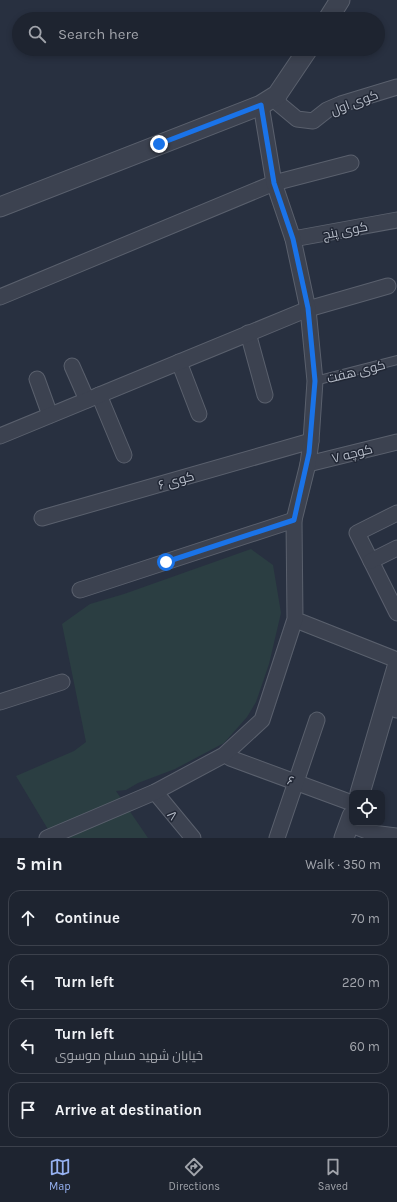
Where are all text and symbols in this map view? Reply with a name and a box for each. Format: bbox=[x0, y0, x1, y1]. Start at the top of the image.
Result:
search box bbox=[12, 12, 385, 56]
icon: search bbox=[26, 23, 48, 45]
text: Search here bbox=[58, 25, 139, 43]
street label: کوی اول bbox=[328, 87, 380, 119]
route end bbox=[150, 135, 168, 153]
street label: کوی پنج bbox=[321, 219, 369, 244]
street label: کوی هفت bbox=[325, 357, 387, 386]
street label: کوچه ۷ bbox=[330, 441, 375, 468]
street label: کوی ۶ bbox=[156, 468, 196, 493]
route start bbox=[157, 553, 175, 571]
street label: ۶ bbox=[285, 772, 296, 789]
map controls bbox=[349, 790, 385, 826]
button: locate bbox=[349, 790, 385, 826]
street label: ۸ bbox=[164, 807, 181, 823]
text: 5 min bbox=[16, 854, 63, 874]
text: Walk · 350 m bbox=[305, 857, 381, 872]
icon: ahead bbox=[17, 907, 39, 929]
text: Continue bbox=[55, 909, 120, 927]
text: 70 m bbox=[351, 911, 380, 926]
icon: left bbox=[17, 971, 39, 993]
text: Turn left bbox=[55, 973, 114, 991]
text: 220 m bbox=[342, 975, 380, 990]
text: Turn left bbox=[55, 1025, 114, 1043]
icon: left bbox=[17, 1035, 39, 1057]
text: 60 m bbox=[350, 1039, 380, 1054]
text: خیابان شهید مسلم موسوی bbox=[55, 1048, 203, 1063]
icon: arrive bbox=[17, 1099, 39, 1121]
text: Arrive at destination bbox=[55, 1101, 202, 1119]
tab: Map bbox=[49, 1156, 71, 1193]
tab: Directions bbox=[168, 1156, 220, 1193]
tab: Saved bbox=[318, 1156, 348, 1193]

